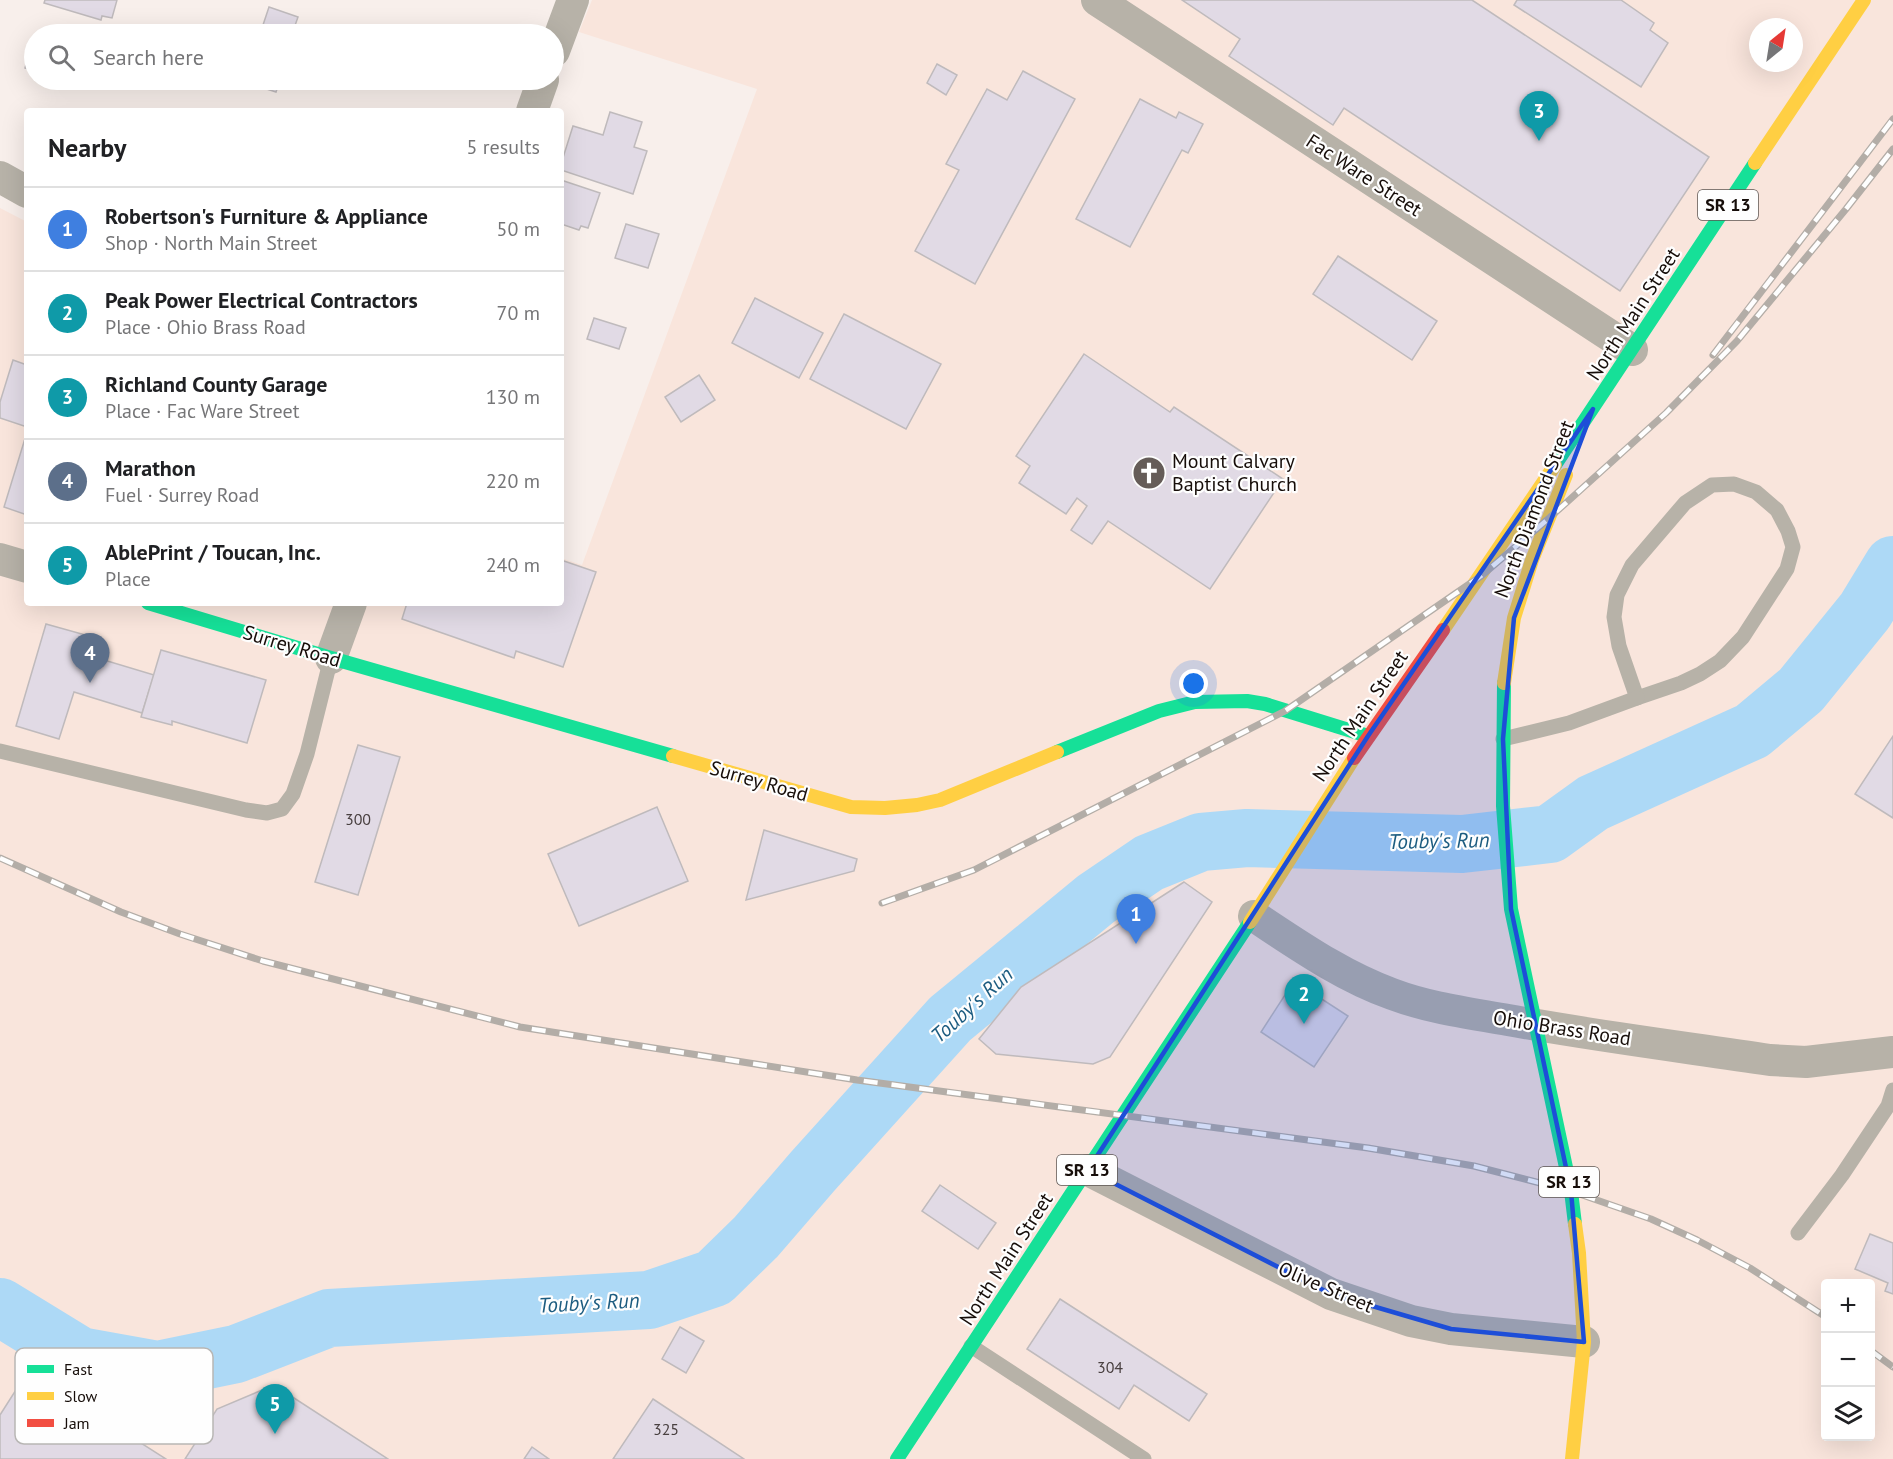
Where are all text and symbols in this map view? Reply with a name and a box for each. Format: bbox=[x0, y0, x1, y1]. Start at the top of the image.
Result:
north arrow bbox=[1749, 18, 1803, 72]
search box bbox=[24, 24, 564, 90]
icon: search bbox=[45, 41, 78, 74]
text: Search here bbox=[93, 43, 204, 71]
pin: 3 bbox=[1520, 92, 1558, 141]
street label: Fac Ware Street bbox=[1301, 128, 1427, 222]
text: Nearby bbox=[48, 131, 126, 164]
text: 5 results bbox=[467, 134, 540, 160]
road number: SR 13 bbox=[1698, 190, 1758, 220]
text: Robertson's Furniture & Appliance bbox=[105, 202, 428, 230]
text: 1 bbox=[62, 216, 73, 242]
text: 50 m bbox=[497, 216, 540, 242]
text: Shop · North Main Street bbox=[105, 230, 317, 256]
street label: North Main Street bbox=[1580, 243, 1686, 385]
text: Peak Power Electrical Contractors bbox=[105, 286, 418, 314]
text: 2 bbox=[62, 300, 73, 326]
text: 70 m bbox=[497, 300, 540, 326]
text: Place · Ohio Brass Road bbox=[105, 314, 306, 340]
text: Richland County Garage bbox=[105, 370, 327, 398]
text: 3 bbox=[62, 384, 73, 410]
text: 130 m bbox=[486, 384, 540, 410]
text: Place · Fac Ware Street bbox=[105, 398, 299, 424]
street label: North Diamond Street bbox=[1488, 416, 1580, 601]
place label: Mount Calvary Baptist Church bbox=[1172, 448, 1297, 497]
text: Marathon bbox=[105, 454, 196, 482]
church icon: Mount Calvary Baptist Church bbox=[1131, 455, 1167, 491]
text: 4 bbox=[62, 468, 73, 494]
text: 220 m bbox=[486, 468, 540, 494]
text: Fuel · Surrey Road bbox=[105, 482, 259, 508]
text: AblePrint / Toucan, Inc. bbox=[105, 538, 321, 566]
text: 5 bbox=[62, 552, 73, 578]
text: 240 m bbox=[486, 552, 540, 578]
text: Place bbox=[105, 566, 151, 592]
street label: Surrey Road bbox=[240, 619, 344, 673]
pin: 4 bbox=[70, 634, 110, 683]
street label: North Main Street bbox=[1306, 645, 1414, 787]
your location bbox=[1179, 669, 1208, 698]
street label: Surrey Road bbox=[707, 755, 811, 807]
house number: 300 bbox=[345, 809, 371, 829]
water label: Touby's Run bbox=[1388, 826, 1490, 855]
pin: 1 bbox=[1116, 894, 1156, 944]
water label: Touby's Run bbox=[925, 961, 1018, 1049]
pin: 2 bbox=[1284, 974, 1324, 1024]
street label: Ohio Brass Road bbox=[1491, 1004, 1633, 1052]
road number: SR 13 bbox=[1057, 1155, 1117, 1185]
road number: SR 13 bbox=[1539, 1167, 1599, 1197]
street label: North Main Street bbox=[953, 1188, 1059, 1330]
street label: Olive Street bbox=[1274, 1255, 1378, 1319]
map controls bbox=[1821, 1279, 1875, 1441]
button: + bbox=[1821, 1279, 1875, 1333]
water label: Touby's Run bbox=[538, 1286, 640, 1319]
button: − bbox=[1821, 1333, 1875, 1387]
legend bbox=[15, 1348, 213, 1444]
house number: 304 bbox=[1097, 1357, 1123, 1377]
text: Fast bbox=[64, 1359, 93, 1379]
pin: 5 bbox=[256, 1384, 294, 1434]
text: Slow bbox=[64, 1386, 98, 1406]
button: layers bbox=[1821, 1387, 1875, 1441]
text: Jam bbox=[63, 1413, 90, 1433]
house number: 325 bbox=[653, 1419, 679, 1439]

